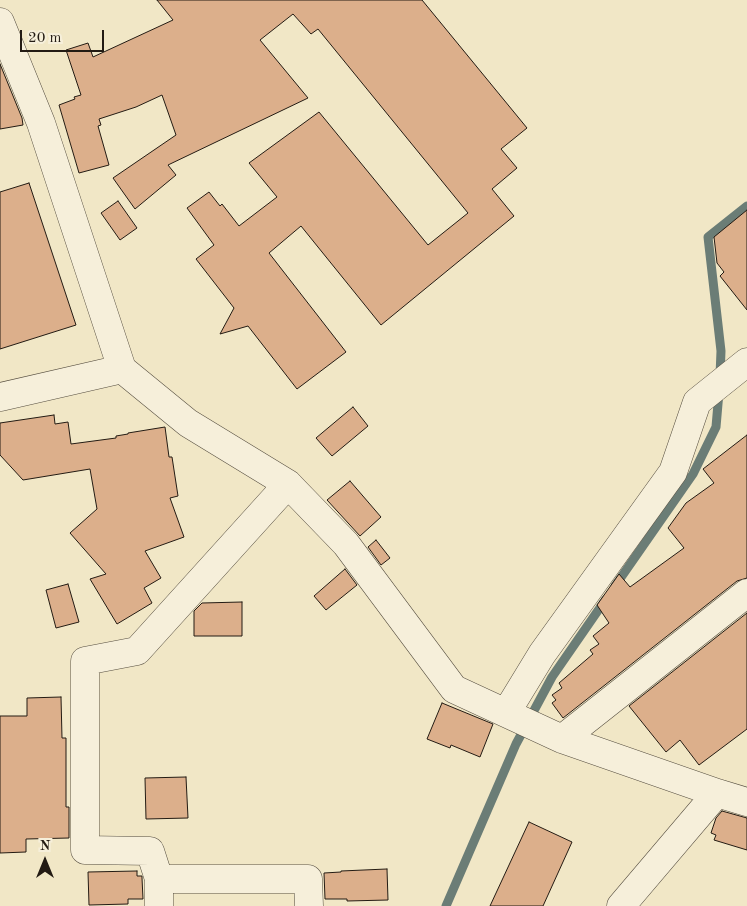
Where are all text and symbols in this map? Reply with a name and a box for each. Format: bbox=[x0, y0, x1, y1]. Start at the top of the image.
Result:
scale bar bbox=[22, 20, 106, 52]
text: 20 m bbox=[28, 31, 62, 46]
north arrow bbox=[20, 836, 70, 886]
text: N bbox=[40, 839, 50, 853]

